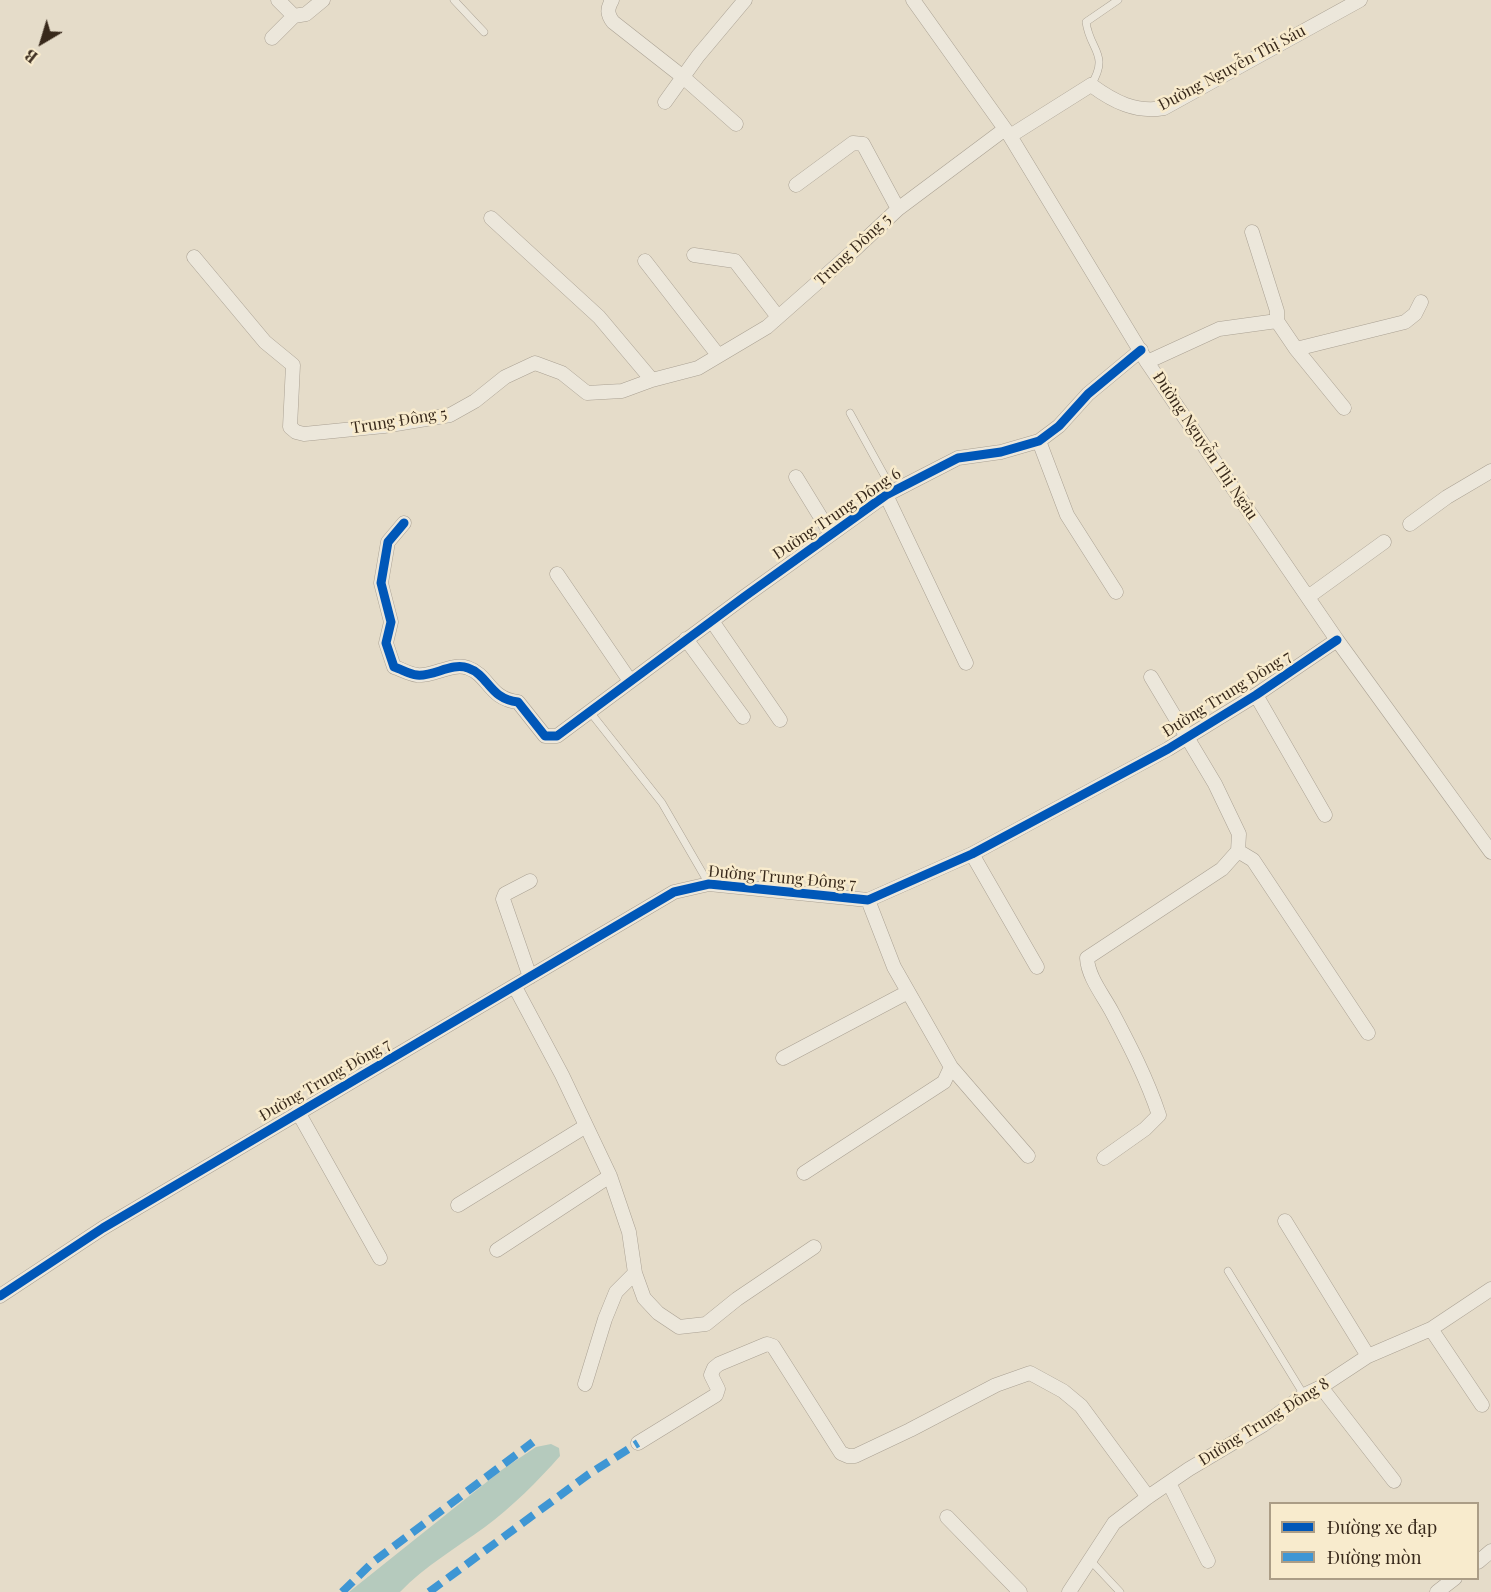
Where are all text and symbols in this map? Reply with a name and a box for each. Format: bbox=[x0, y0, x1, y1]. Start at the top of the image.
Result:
north arrow bbox=[12, 12, 72, 72]
street label: Đường Nguyễn Thị Sáu bbox=[1155, 21, 1309, 115]
text: B bbox=[20, 45, 41, 68]
street label: Trung Đông 5 bbox=[811, 210, 895, 290]
street label: Đường Nguyễn Thị Ngâu bbox=[1148, 368, 1262, 524]
street label: Trung Đông 5 bbox=[350, 404, 448, 438]
street label: Đường Trung Đông 6 bbox=[769, 464, 905, 564]
street label: Đường Trung Đông 7 bbox=[1159, 647, 1295, 741]
street label: Đường Trung Đông 7 bbox=[707, 862, 857, 894]
street label: Đường Trung Đông 7 bbox=[256, 1035, 394, 1125]
street label: Đường Trung Đông 8 bbox=[1195, 1374, 1333, 1470]
legend bbox=[1269, 1502, 1479, 1580]
text: Đường xe đạp bbox=[1327, 1515, 1437, 1539]
text: Đường mòn bbox=[1327, 1545, 1421, 1569]

